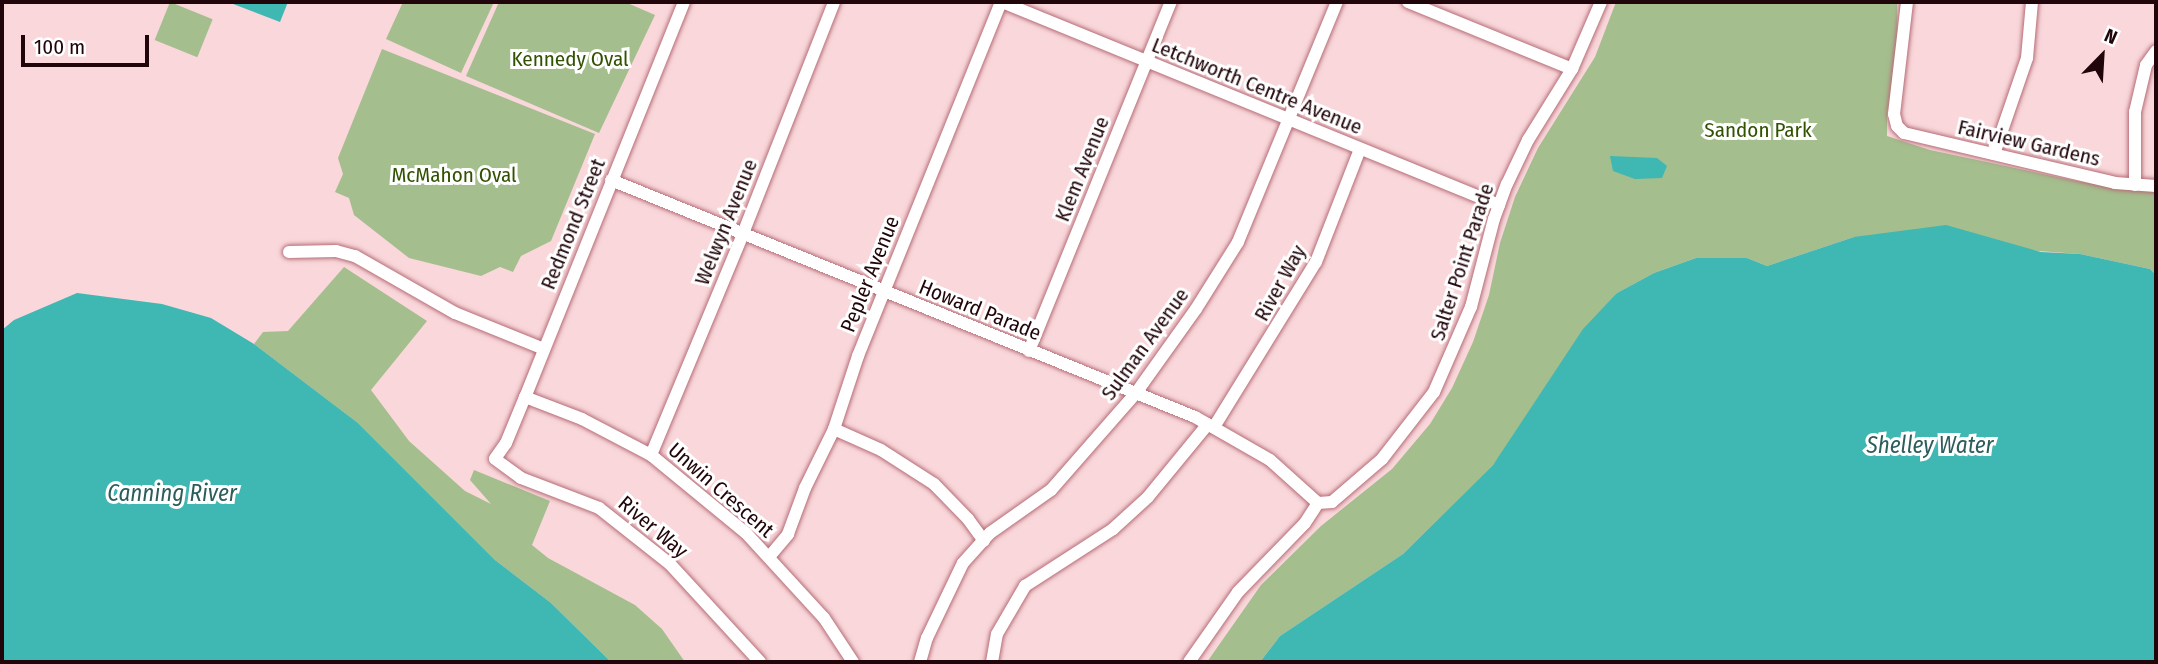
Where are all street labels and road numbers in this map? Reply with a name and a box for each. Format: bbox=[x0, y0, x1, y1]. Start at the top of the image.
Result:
street label: Letchworth Centre Avenue bbox=[1148, 32, 1366, 140]
street label: Klem Avenue bbox=[1050, 113, 1114, 225]
street label: Fairview Gardens bbox=[1955, 114, 2103, 172]
street label: Redmond Street bbox=[535, 155, 611, 293]
street label: Welwyn Avenue bbox=[689, 155, 763, 289]
street label: Salter Point Parade bbox=[1425, 180, 1499, 344]
street label: Pepler Avenue bbox=[835, 212, 905, 336]
street label: River Way bbox=[1249, 241, 1311, 325]
street label: Howard Parade bbox=[915, 274, 1045, 346]
street label: Sulman Avenue bbox=[1096, 283, 1194, 405]
street label: Unwin Crescent bbox=[663, 437, 779, 543]
street label: River Way bbox=[613, 491, 693, 563]

